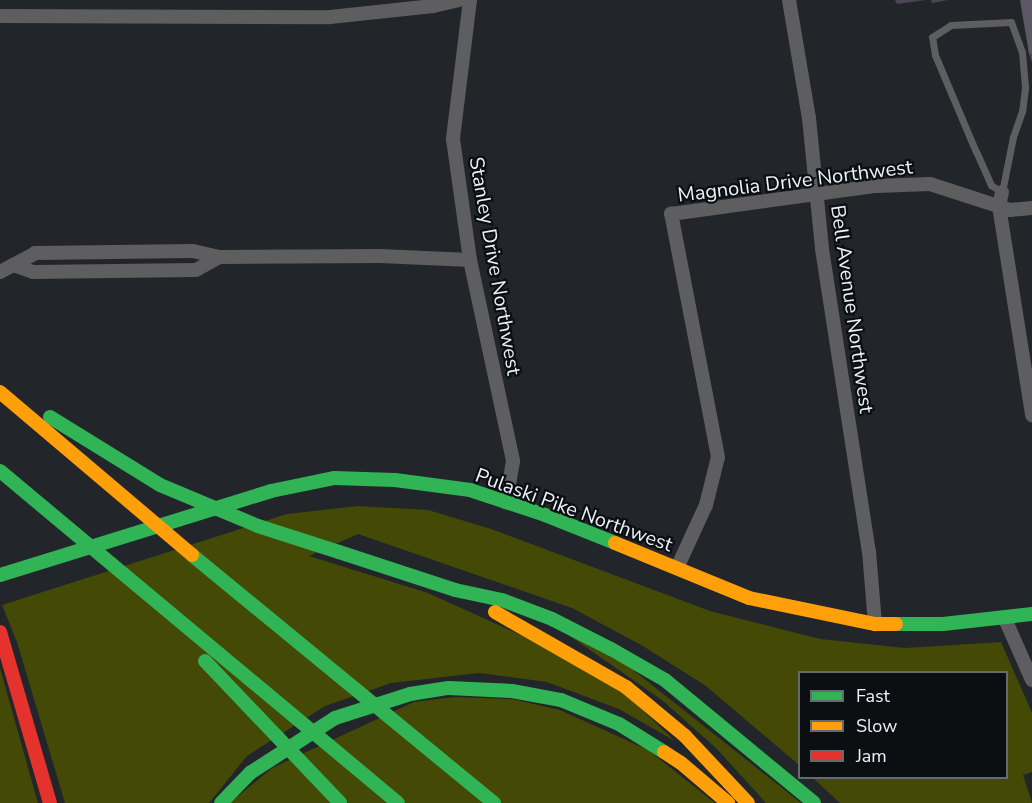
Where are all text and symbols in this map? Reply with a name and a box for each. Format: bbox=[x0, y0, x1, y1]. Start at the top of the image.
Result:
street label: Stanley Drive Northwest bbox=[464, 155, 526, 377]
street label: Magnolia Drive Northwest bbox=[676, 155, 914, 207]
street label: Bell Avenue Northwest bbox=[826, 203, 878, 415]
street label: Pulaski Pike Northwest bbox=[472, 463, 676, 557]
legend bbox=[798, 671, 1008, 779]
text: Fast bbox=[856, 684, 890, 708]
text: Slow bbox=[856, 714, 897, 738]
text: Jam bbox=[856, 744, 887, 768]

